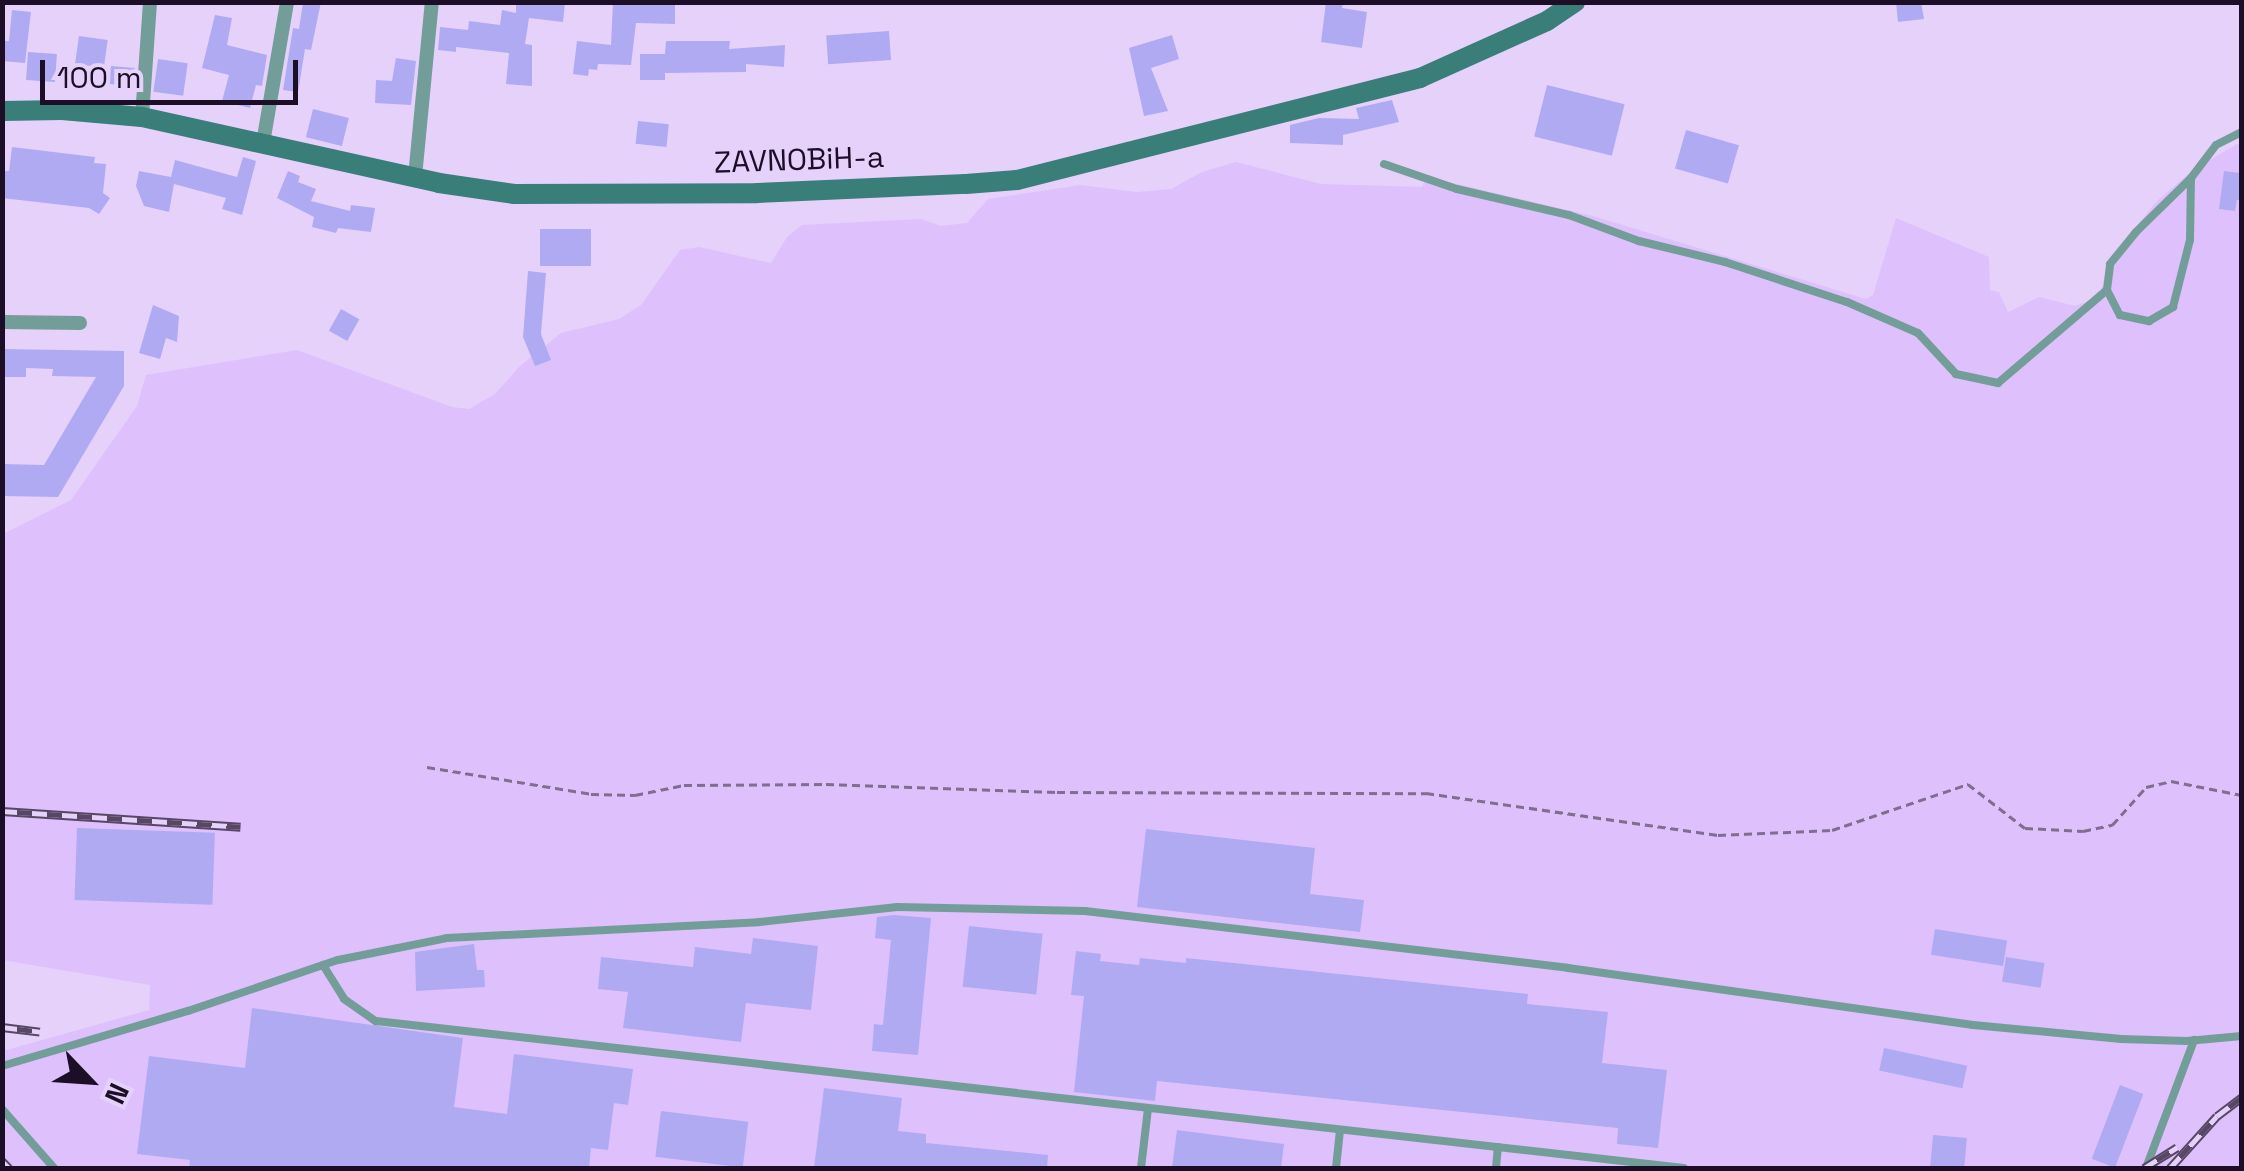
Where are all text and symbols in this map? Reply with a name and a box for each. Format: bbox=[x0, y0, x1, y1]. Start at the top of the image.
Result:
scale bar bbox=[45, 40, 302, 102]
text: 100 m bbox=[57, 58, 142, 97]
street label: ZAVNOBiH-a bbox=[713, 139, 885, 181]
north arrow bbox=[40, 1031, 140, 1131]
text: N bbox=[97, 1078, 137, 1110]

